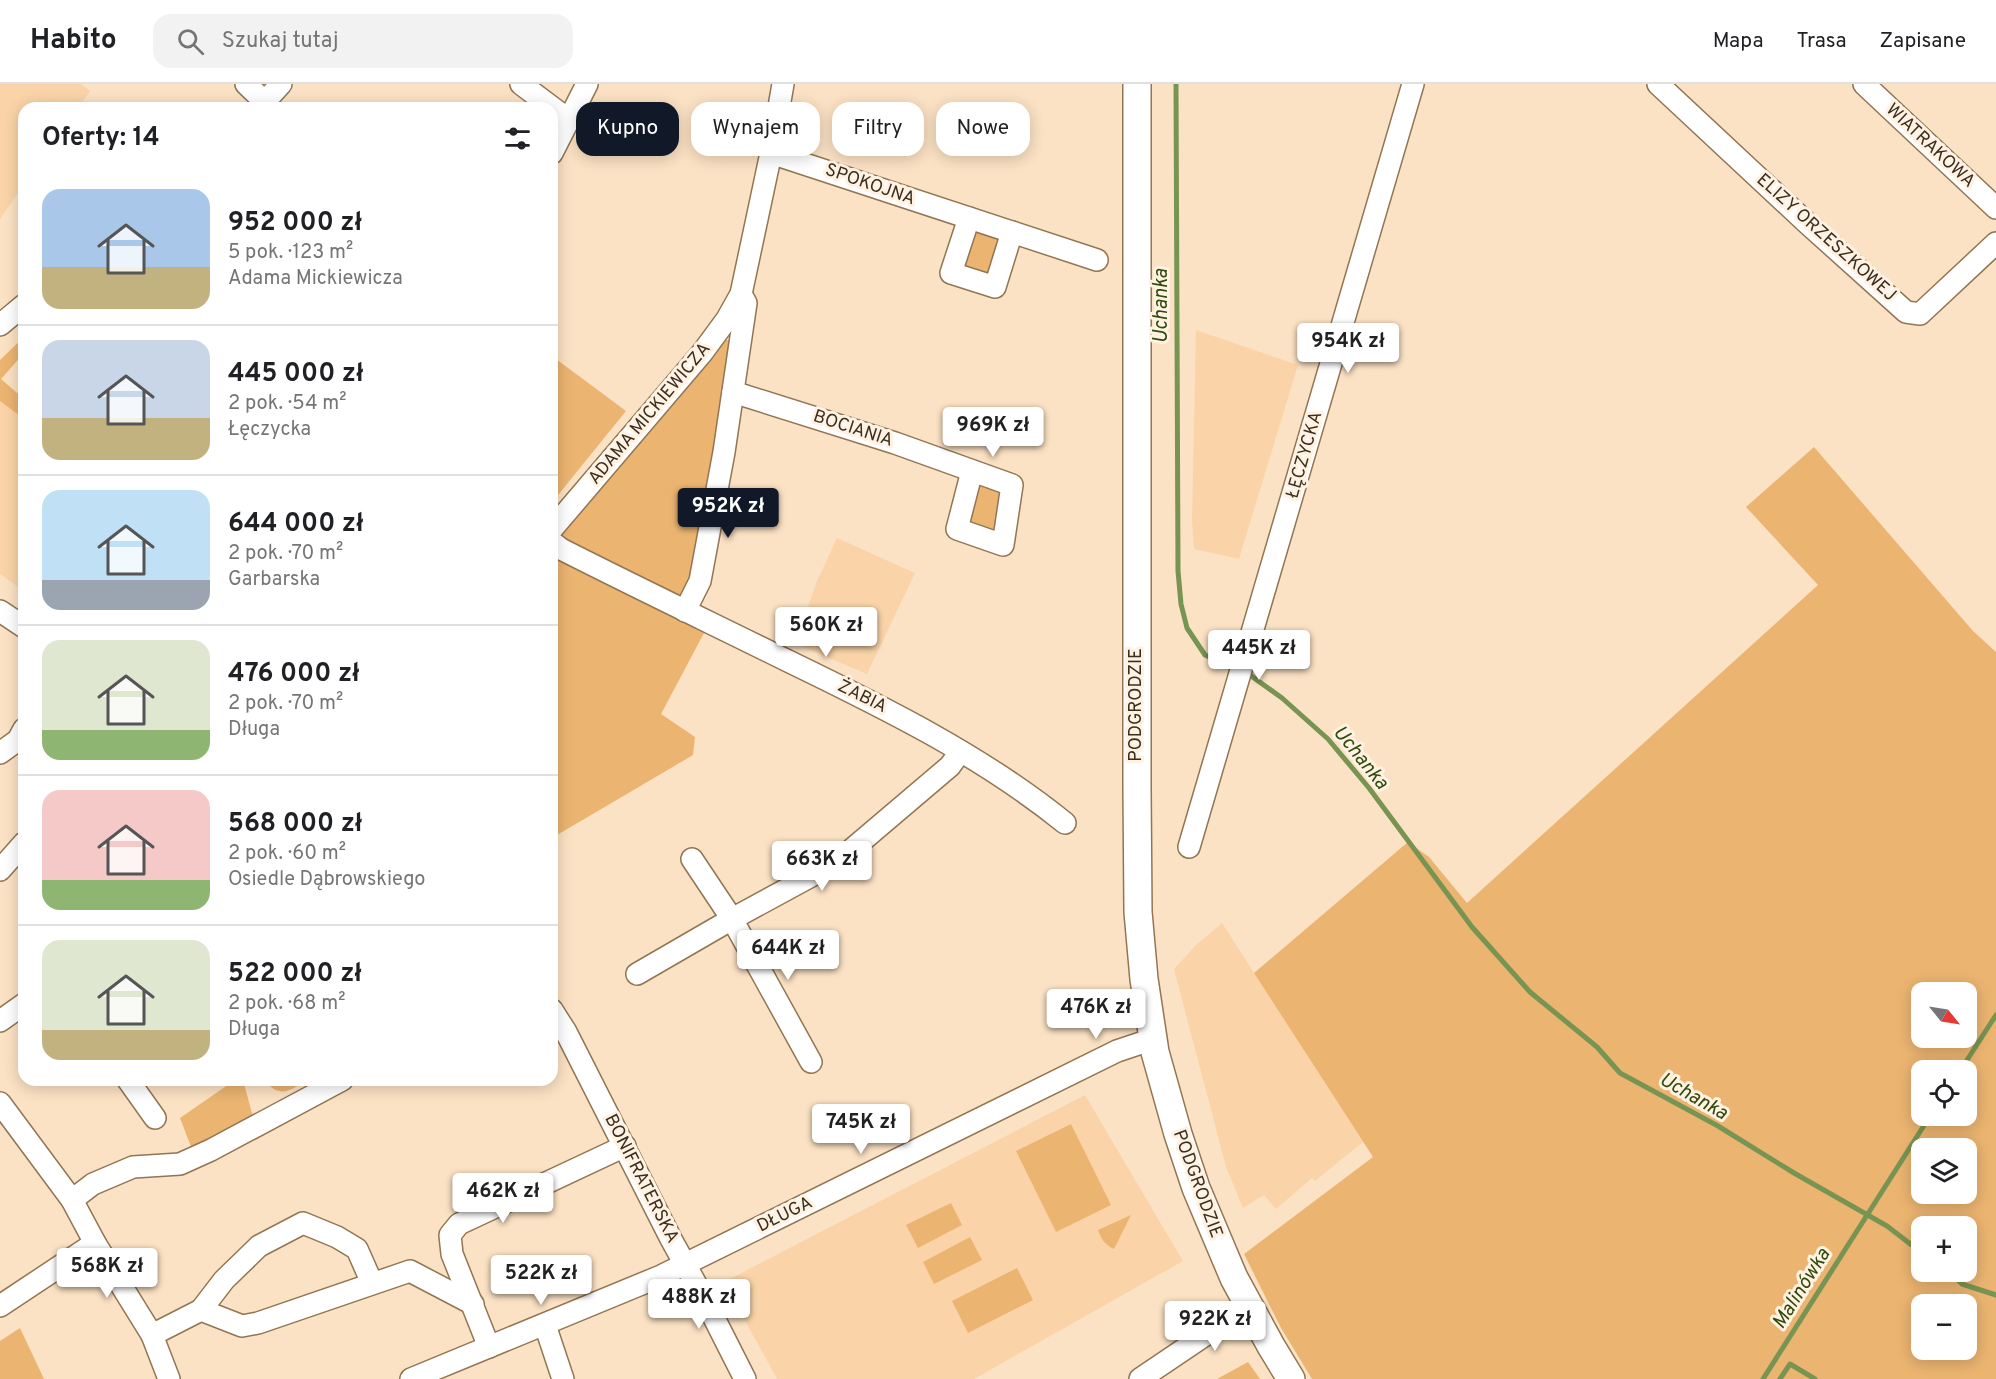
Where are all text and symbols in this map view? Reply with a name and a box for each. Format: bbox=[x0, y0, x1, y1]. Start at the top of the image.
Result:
search box bbox=[153, 14, 573, 68]
text: Habito bbox=[30, 23, 117, 59]
icon: search bbox=[174, 25, 207, 58]
text: Szukaj tutaj bbox=[222, 28, 339, 55]
text: Mapa bbox=[1713, 28, 1764, 55]
text: Trasa bbox=[1797, 28, 1846, 55]
text: Zapisane bbox=[1879, 28, 1966, 55]
street label: WIATRAKOWA bbox=[1880, 99, 1980, 193]
chip: Kupno bbox=[576, 102, 679, 156]
chip: Wynajem bbox=[691, 102, 820, 156]
chip: Filtry bbox=[832, 102, 924, 156]
chip: Nowe bbox=[936, 102, 1030, 156]
text: Oferty: 14 bbox=[42, 122, 160, 155]
icon: filters bbox=[501, 122, 534, 155]
street label: SPOKOJNA bbox=[822, 159, 918, 211]
street label: ELIZY ORZESZKOWEJ bbox=[1751, 169, 1901, 307]
text: 952 000 zł bbox=[228, 207, 362, 240]
icon: home bbox=[90, 213, 162, 285]
text: 5 pok. · 123 m² bbox=[228, 240, 353, 266]
text: Adama Mickiewicza bbox=[228, 266, 403, 292]
water label: Uchanka bbox=[1149, 268, 1175, 343]
pin: 954K zł bbox=[1293, 323, 1403, 374]
text: 954K zł bbox=[1311, 329, 1385, 355]
street label: ADAMA MICKIEWICZA bbox=[584, 338, 716, 490]
text: 445 000 zł bbox=[228, 358, 363, 391]
icon: home bbox=[90, 364, 162, 436]
text: 2 pok. · 54 m² bbox=[228, 391, 346, 417]
street label: BOCIANIA bbox=[810, 405, 896, 453]
pin: 969K zł bbox=[938, 407, 1048, 458]
street label: ŁĘCZYCKA bbox=[1282, 409, 1328, 501]
text: 969K zł bbox=[957, 413, 1029, 439]
text: Łęczycka bbox=[228, 417, 311, 443]
pin: 952K zł bbox=[673, 488, 783, 539]
text: 952K zł bbox=[692, 494, 764, 520]
text: 644 000 zł bbox=[228, 508, 364, 541]
icon: home bbox=[90, 514, 162, 586]
text: 2 pok. · 70 m² bbox=[228, 541, 343, 567]
text: Garbarska bbox=[228, 567, 320, 593]
pin: 560K zł bbox=[771, 607, 881, 658]
text: 560K zł bbox=[789, 613, 863, 639]
pin: 445K zł bbox=[1204, 630, 1314, 681]
text: 445K zł bbox=[1222, 636, 1296, 662]
street label: PODGRODZIE bbox=[1125, 648, 1148, 762]
text: 476 000 zł bbox=[228, 658, 360, 691]
icon: home bbox=[90, 664, 162, 736]
street label: ŻABIA bbox=[833, 673, 891, 719]
text: 2 pok. · 70 m² bbox=[228, 691, 343, 717]
text: Długa bbox=[228, 717, 280, 743]
water label: Uchanka bbox=[1326, 721, 1394, 796]
text: 568 000 zł bbox=[228, 808, 362, 841]
icon: home bbox=[90, 814, 162, 886]
text: 2 pok. · 60 m² bbox=[228, 841, 346, 867]
pin: 663K zł bbox=[767, 841, 877, 892]
text: 663K zł bbox=[786, 847, 858, 873]
text: Osiedle Dąbrowskiego bbox=[228, 867, 426, 893]
pin: 644K zł bbox=[733, 930, 843, 981]
text: 644K zł bbox=[751, 936, 825, 962]
text: 522 000 zł bbox=[228, 958, 362, 991]
icon: home bbox=[90, 964, 162, 1036]
north arrow bbox=[1911, 982, 1977, 1048]
map controls bbox=[1911, 982, 1977, 1360]
pin: 476K zł bbox=[1041, 989, 1151, 1040]
text: 2 pok. · 68 m² bbox=[228, 991, 345, 1017]
text: 476K zł bbox=[1061, 995, 1131, 1021]
text: Długa bbox=[228, 1017, 280, 1043]
button: locate bbox=[1911, 1060, 1977, 1126]
water label: Uchanka bbox=[1654, 1067, 1732, 1127]
pin: 745K zł bbox=[806, 1104, 916, 1155]
text: 745K zł bbox=[826, 1110, 896, 1136]
street label: BONIFRATERSKA bbox=[599, 1111, 683, 1247]
street label: PODGRODZIE bbox=[1167, 1127, 1227, 1241]
button: layers bbox=[1911, 1138, 1977, 1204]
pin: 462K zł bbox=[448, 1173, 558, 1224]
text: 462K zł bbox=[466, 1179, 540, 1205]
street label: DŁUGA bbox=[754, 1192, 816, 1238]
button: + bbox=[1911, 1216, 1977, 1282]
water label: Malinówka bbox=[1767, 1243, 1837, 1334]
pin: 568K zł bbox=[52, 1248, 162, 1299]
text: 568K zł bbox=[71, 1254, 143, 1280]
pin: 522K zł bbox=[486, 1255, 596, 1306]
text: 522K zł bbox=[505, 1261, 577, 1287]
pin: 488K zł bbox=[644, 1279, 754, 1330]
text: 488K zł bbox=[662, 1285, 736, 1311]
button: − bbox=[1911, 1294, 1977, 1360]
pin: 922K zł bbox=[1160, 1301, 1270, 1352]
text: 922K zł bbox=[1179, 1307, 1251, 1333]

